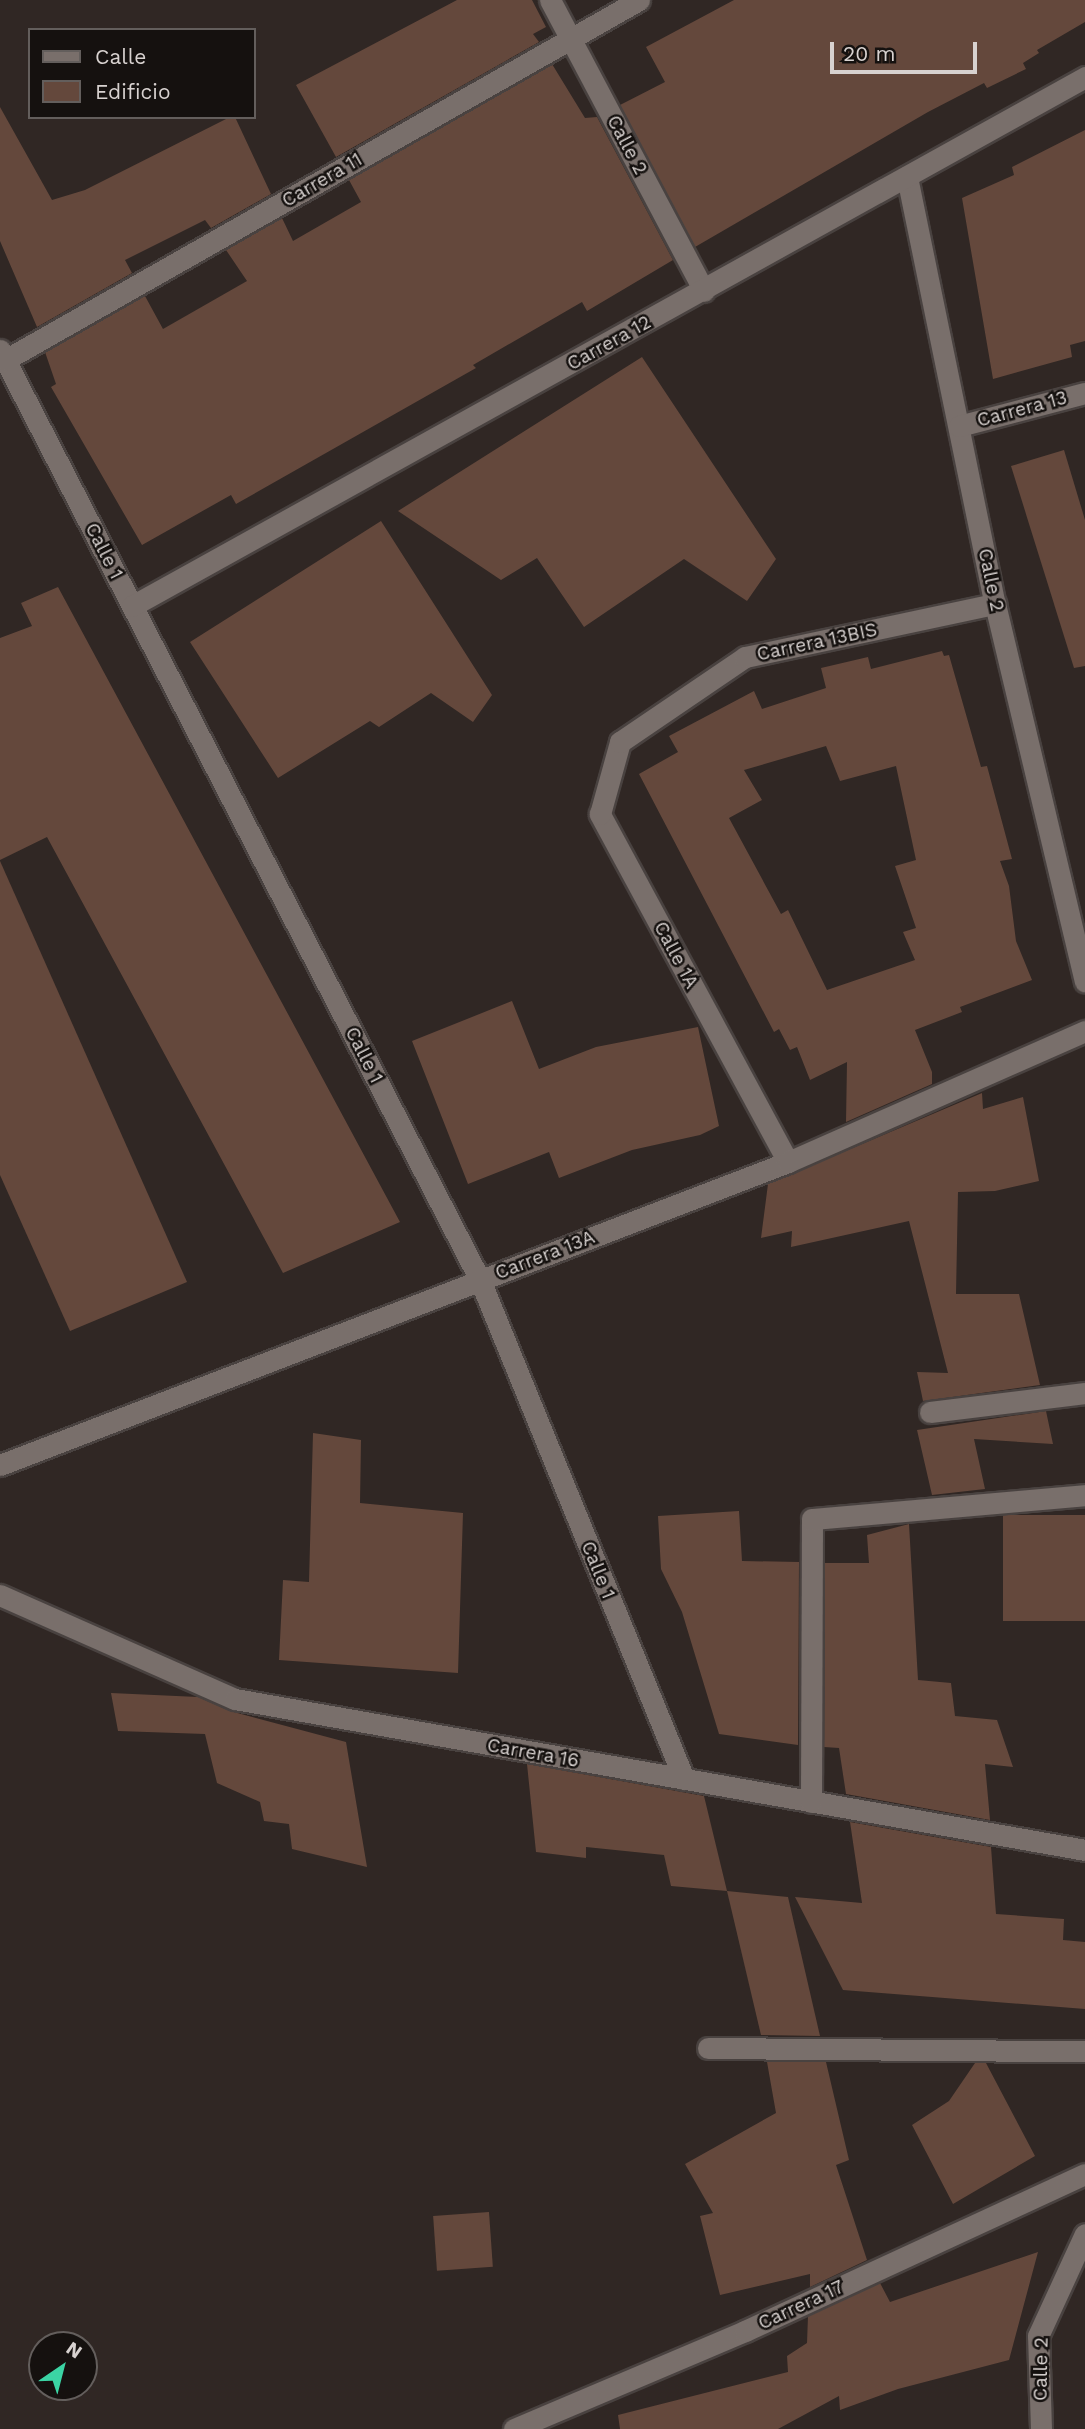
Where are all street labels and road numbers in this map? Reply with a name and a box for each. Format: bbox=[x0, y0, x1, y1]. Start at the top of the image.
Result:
street label: Calle 2 bbox=[602, 111, 652, 179]
street label: Carrera 11 bbox=[278, 148, 366, 212]
street label: Carrera 12 bbox=[563, 310, 655, 376]
street label: Carrera 13 bbox=[974, 386, 1070, 432]
street label: Calle 1 bbox=[80, 519, 128, 583]
street label: Calle 2 bbox=[973, 546, 1009, 614]
street label: Carrera 13BIS bbox=[754, 618, 880, 666]
street label: Calle 1A bbox=[649, 918, 703, 992]
street label: Calle 1 bbox=[340, 1023, 388, 1087]
street label: Carrera 13A bbox=[492, 1225, 598, 1285]
street label: Calle 1 bbox=[576, 1538, 620, 1602]
street label: Carrera 16 bbox=[485, 1734, 581, 1772]
street label: Carrera 17 bbox=[754, 2275, 848, 2335]
street label: Calle 2 bbox=[1029, 2337, 1053, 2401]

